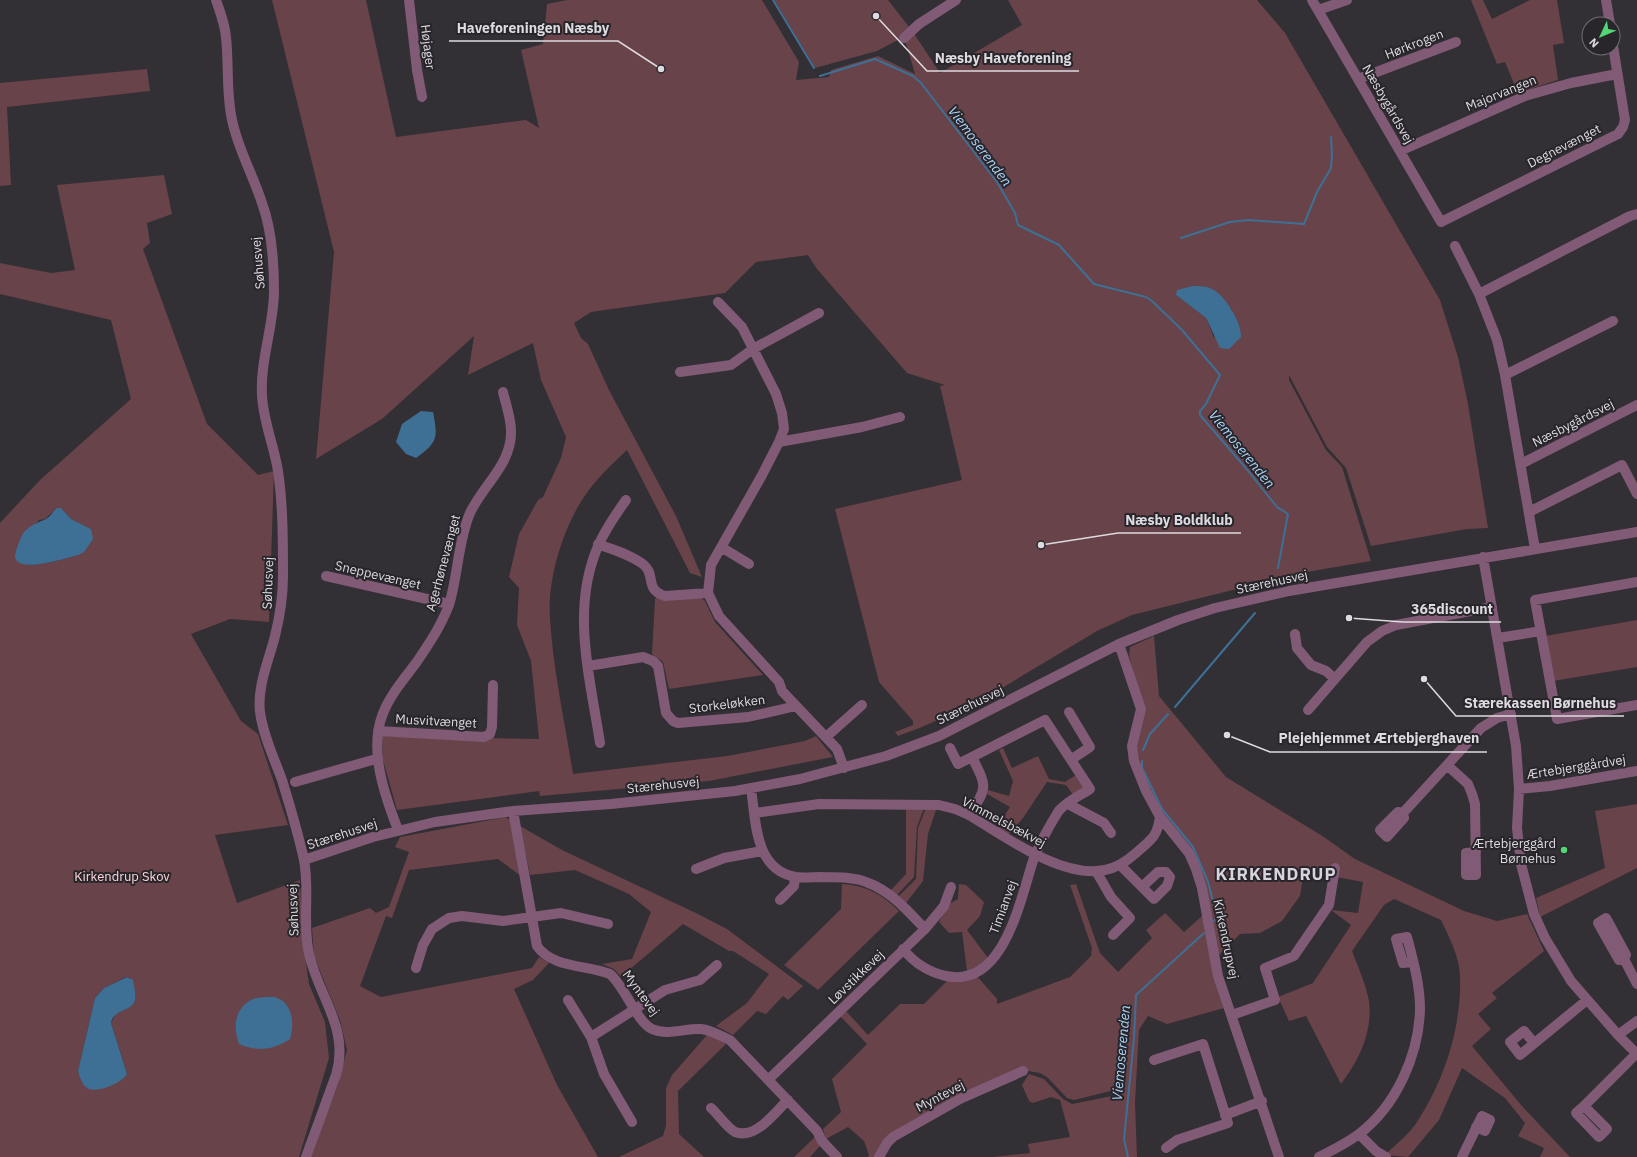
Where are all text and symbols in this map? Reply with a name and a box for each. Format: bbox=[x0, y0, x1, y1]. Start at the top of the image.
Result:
callout: Haveforeningen Næsby bbox=[449, 15, 618, 41]
north arrow bbox=[1581, 16, 1621, 56]
text: Haveforeningen Næsby bbox=[457, 19, 610, 37]
street label: Højager bbox=[417, 23, 439, 71]
street label: Hørkrogen bbox=[1382, 25, 1446, 63]
text: N bbox=[1586, 35, 1602, 51]
callout: Næsby Haveforening bbox=[927, 45, 1079, 71]
text: Næsby Haveforening bbox=[935, 49, 1071, 67]
street label: Næsbygårdsvej bbox=[1358, 61, 1418, 147]
street label: Majorvangen bbox=[1463, 71, 1539, 115]
water label: Viemoserenden bbox=[944, 102, 1016, 190]
street label: Degnevænget bbox=[1524, 120, 1604, 172]
street label: Søhusvej bbox=[247, 236, 269, 290]
street label: Næsbygårdsvej bbox=[1529, 395, 1617, 451]
water label: Viemoserenden bbox=[1205, 406, 1279, 492]
callout: Næsby Boldklub bbox=[1118, 507, 1241, 533]
text: Næsby Boldklub bbox=[1125, 511, 1233, 529]
street label: Agerhønevænget bbox=[422, 513, 464, 613]
street label: Søhusvej bbox=[259, 556, 277, 610]
street label: Sneppevænget bbox=[333, 557, 423, 593]
street label: Stærehusvej bbox=[1235, 566, 1309, 598]
callout: 365discount bbox=[1403, 596, 1501, 622]
text: 365discount bbox=[1411, 600, 1493, 618]
street label: Stærehusvej bbox=[934, 681, 1006, 729]
callout: Stærekassen Børnehus bbox=[1456, 690, 1624, 716]
street label: Storkeløkken bbox=[688, 691, 766, 717]
text: Stærekassen Børnehus bbox=[1464, 694, 1616, 712]
street label: Musvitvænget bbox=[395, 710, 477, 732]
callout: Plejehjemmet Ærtebjerghaven bbox=[1270, 726, 1487, 752]
text: Plejehjemmet Ærtebjerghaven bbox=[1279, 729, 1479, 747]
street label: Ærtebjerggårdvej bbox=[1525, 751, 1627, 783]
street label: Stærehusvej bbox=[626, 773, 700, 797]
street label: Vimmelsbækvej bbox=[959, 793, 1049, 851]
street label: Stærehusvej bbox=[305, 815, 379, 853]
place label: Ærtebjerggård Børnehus bbox=[1472, 835, 1556, 867]
marker: Ærtebjerggård Børnehus bbox=[1559, 845, 1569, 855]
district label: KIRKENDRUP bbox=[1215, 863, 1337, 885]
park label: Kirkendrup Skov bbox=[74, 868, 170, 885]
street label: Timianvej bbox=[985, 878, 1021, 936]
street label: Søhusvej bbox=[284, 883, 302, 937]
street label: Kirkendrupvej bbox=[1209, 898, 1243, 980]
street label: Løvstikkevej bbox=[824, 946, 888, 1008]
street label: Myntevej bbox=[619, 967, 663, 1019]
water label: Viemoserenden bbox=[1108, 1004, 1134, 1102]
street label: Myntevej bbox=[913, 1076, 967, 1116]

